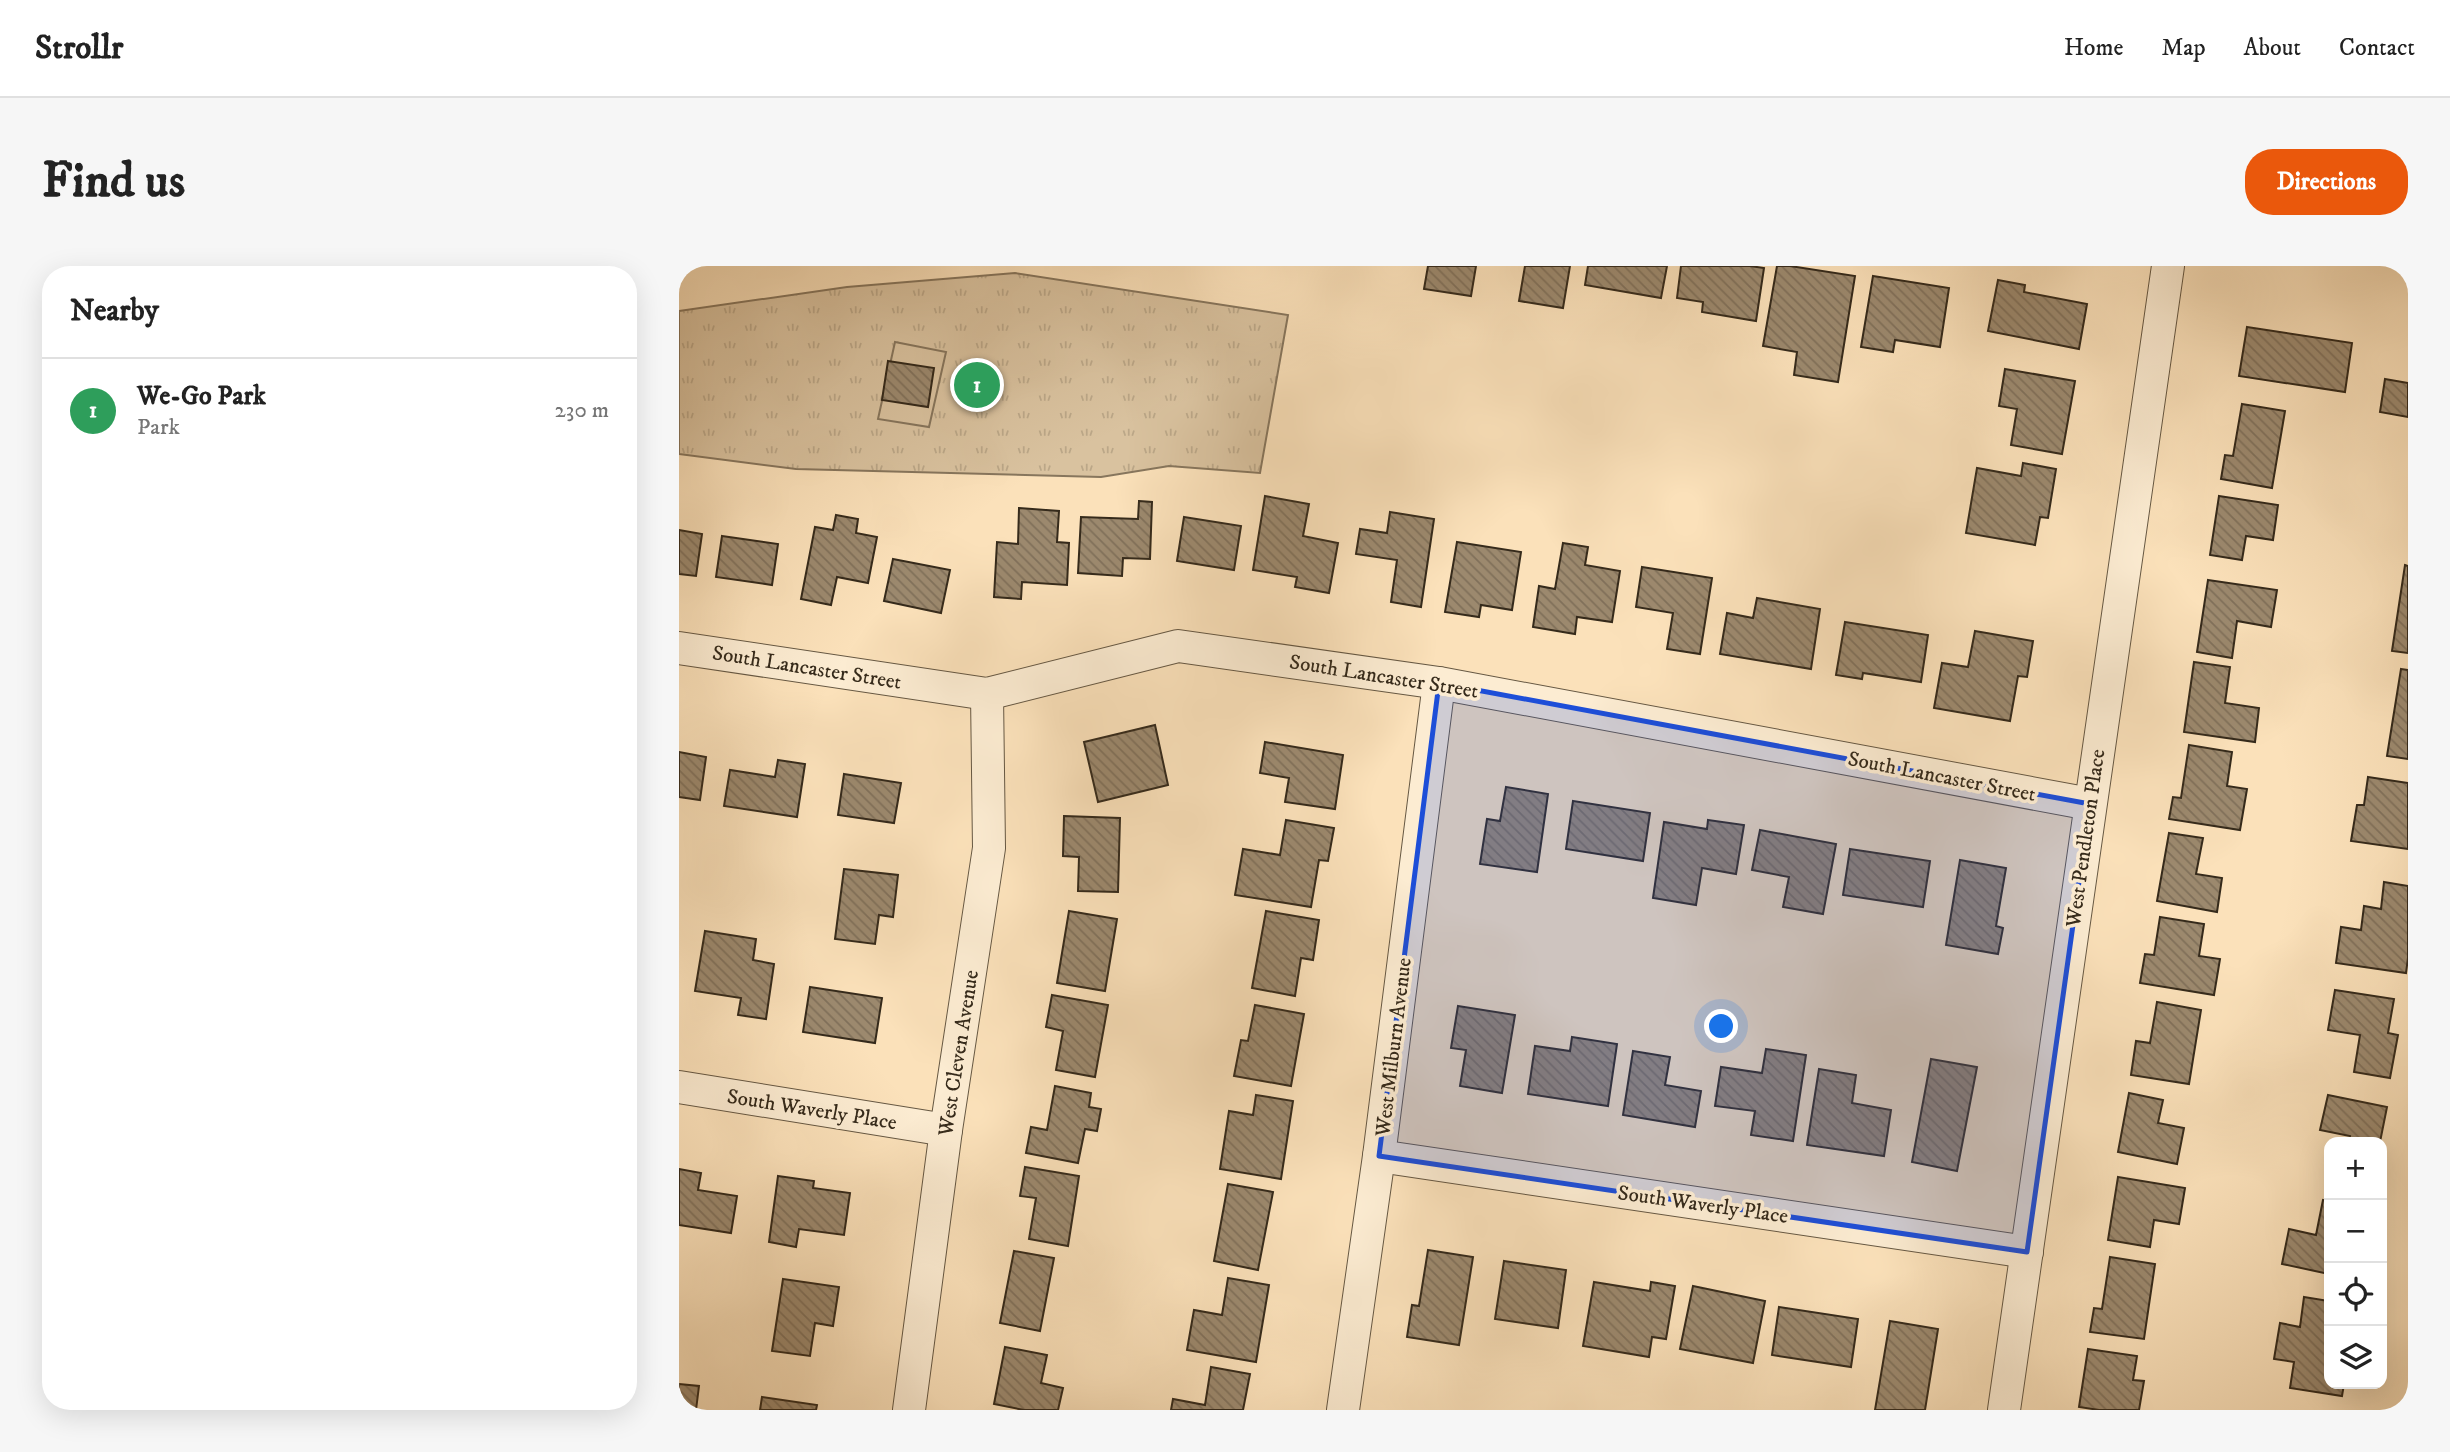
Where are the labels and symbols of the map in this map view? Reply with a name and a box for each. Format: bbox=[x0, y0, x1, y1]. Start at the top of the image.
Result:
pin: 1 bbox=[954, 359, 1000, 411]
street label: South Lancaster Street bbox=[711, 640, 903, 696]
street label: South Lancaster Street bbox=[1288, 649, 1480, 705]
street label: South Lancaster Street bbox=[1846, 746, 2038, 808]
street label: West Pendleton Place bbox=[2060, 747, 2111, 930]
street label: West Milburn Avenue bbox=[1370, 956, 1418, 1139]
street label: West Cleven Avenue bbox=[933, 968, 985, 1139]
your location bbox=[1704, 1009, 1738, 1043]
street label: South Waverly Place bbox=[725, 1084, 899, 1136]
street label: South Waverly Place bbox=[1616, 1180, 1790, 1230]

